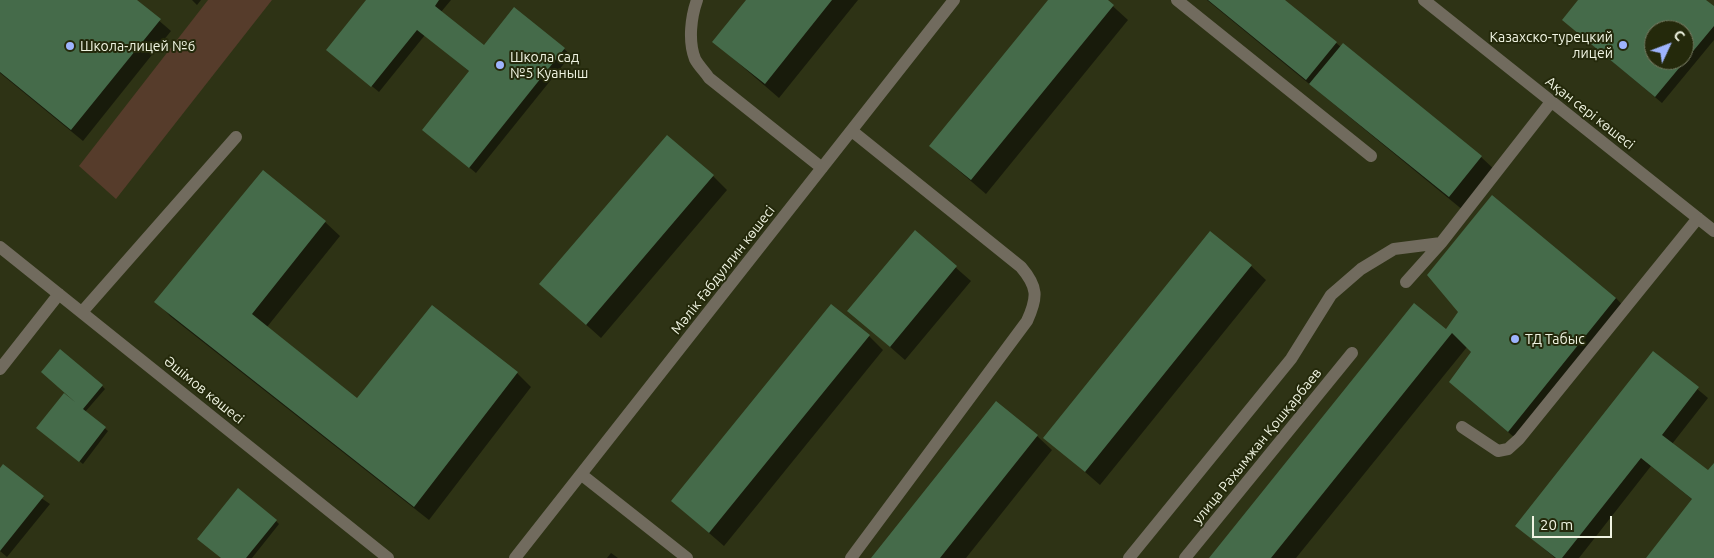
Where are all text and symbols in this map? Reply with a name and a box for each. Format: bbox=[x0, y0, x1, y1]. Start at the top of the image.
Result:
north arrow bbox=[1644, 20, 1694, 70]
text: С bbox=[1670, 27, 1688, 44]
place label: Казахско-турецкий лицей bbox=[1489, 29, 1613, 62]
place label: Школа-лицей №6 bbox=[80, 38, 195, 54]
marker: Казахско-турецкий лицей bbox=[1617, 39, 1629, 51]
marker: Школа-лицей №6 bbox=[64, 40, 76, 52]
place label: Школа сад №5 Куаныш bbox=[510, 49, 588, 82]
marker: Школа сад №5 Куаныш bbox=[494, 59, 506, 71]
street label: Ақан сері көшесі bbox=[1542, 73, 1638, 153]
street label: Мәлік Ғабдуллин көшесі bbox=[668, 202, 778, 338]
place label: ТД Табыс bbox=[1525, 331, 1585, 347]
marker: ТД Табыс bbox=[1509, 333, 1521, 345]
street label: Әшімов көшесі bbox=[161, 353, 247, 427]
street label: улица Рахымжан Қошқарбаев bbox=[1189, 365, 1325, 527]
scale bar bbox=[1534, 506, 1614, 538]
text: 20 m bbox=[1540, 516, 1573, 533]

